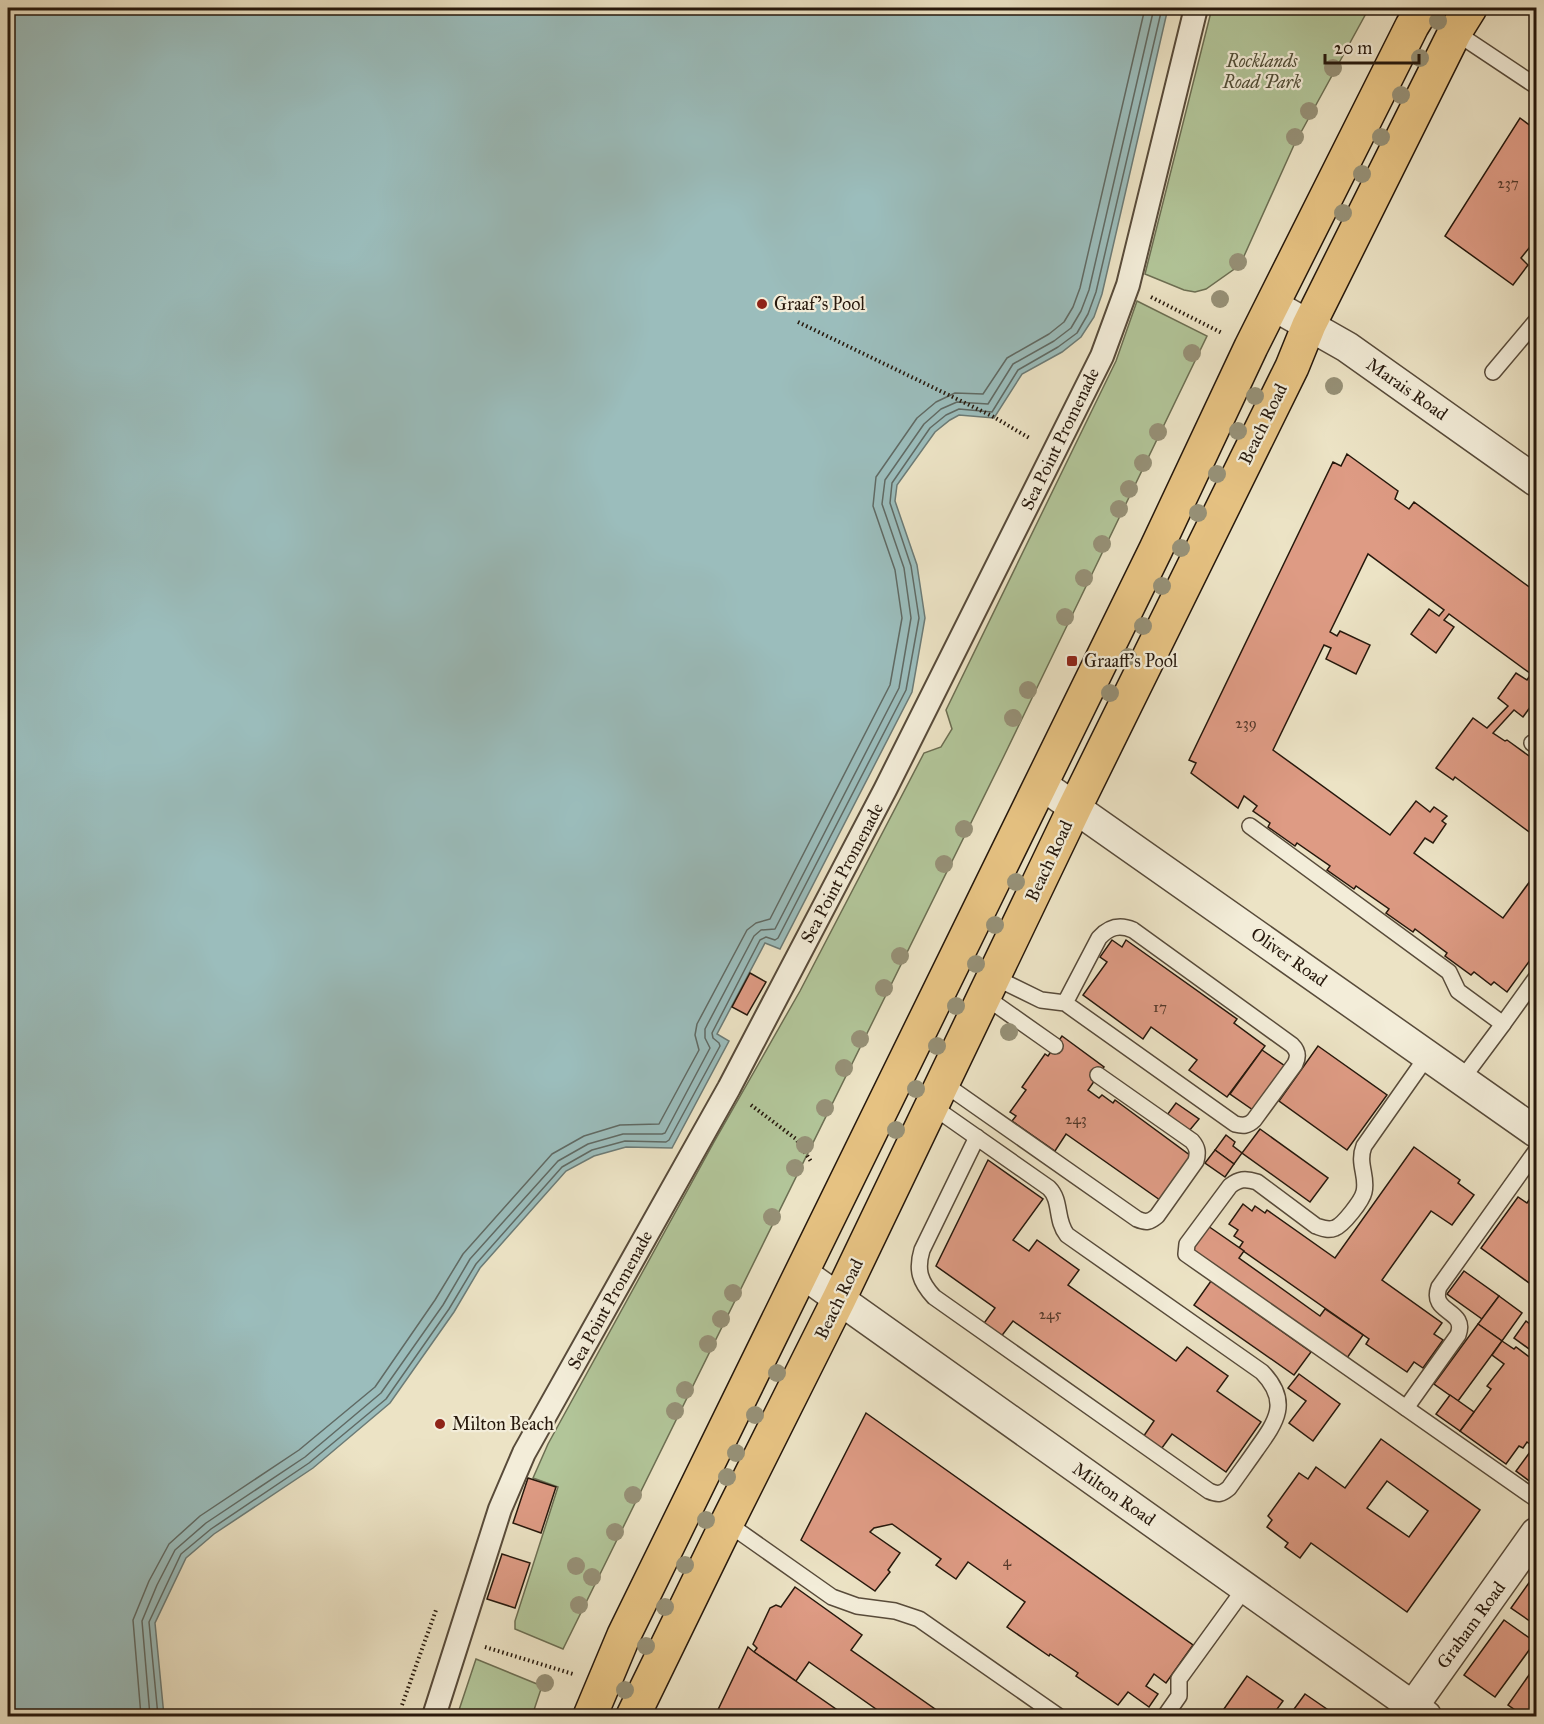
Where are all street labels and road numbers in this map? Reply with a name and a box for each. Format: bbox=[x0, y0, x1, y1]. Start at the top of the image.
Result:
street label: Marais Road bbox=[1362, 353, 1452, 425]
street label: Sea Point Promenade bbox=[1016, 364, 1104, 514]
street label: Beach Road bbox=[1234, 380, 1292, 468]
street label: Sea Point Promenade bbox=[796, 799, 888, 947]
street label: Beach Road bbox=[1021, 817, 1077, 905]
street label: Oliver Road bbox=[1247, 923, 1331, 991]
street label: Sea Point Promenade bbox=[563, 1227, 657, 1373]
street label: Beach Road bbox=[810, 1255, 868, 1343]
street label: Milton Road bbox=[1068, 1457, 1160, 1531]
street label: Graham Road bbox=[1432, 1577, 1510, 1673]

